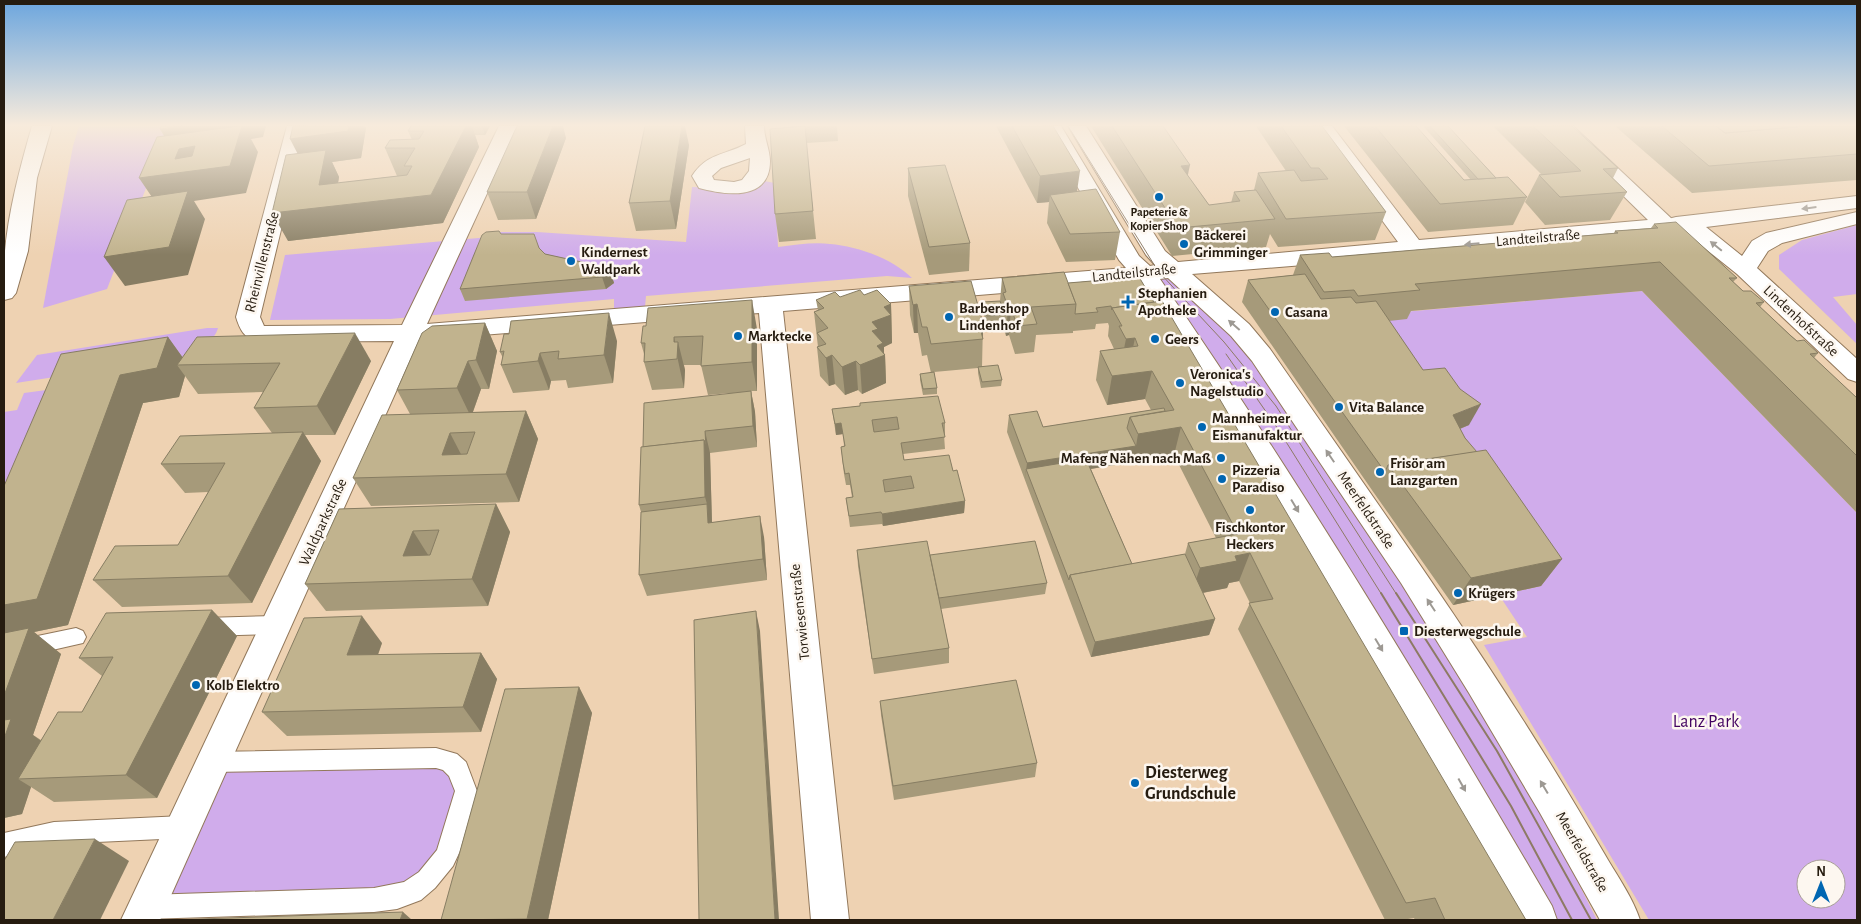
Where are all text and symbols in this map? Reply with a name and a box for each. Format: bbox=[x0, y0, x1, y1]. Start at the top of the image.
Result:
marker: Papeterie & Kopier Shop bbox=[1153, 191, 1165, 203]
one-way arrow bbox=[1801, 204, 1817, 212]
place label: Papeterie & Kopier Shop bbox=[1130, 206, 1188, 232]
street label: Rheinvillenstraße bbox=[242, 210, 282, 314]
street label: Landteilstraße bbox=[1495, 227, 1581, 249]
place label: Bäckerei Grimminger bbox=[1194, 228, 1268, 260]
marker: Bäckerei Grimminger bbox=[1178, 238, 1190, 250]
one-way arrow bbox=[1464, 240, 1480, 248]
one-way arrow bbox=[1710, 240, 1723, 251]
place label: Kindernest Waldpark bbox=[581, 245, 648, 277]
marker: Kindernest Waldpark bbox=[565, 255, 577, 267]
street label: Landteilstraße bbox=[1091, 261, 1177, 285]
street label: Lindenhofstraße bbox=[1761, 283, 1842, 359]
place label: Stephanien Apotheke bbox=[1138, 286, 1207, 318]
marker: Stephanien Apotheke bbox=[1122, 296, 1134, 308]
place label: Barbershop Lindenhof bbox=[959, 301, 1029, 333]
place label: Casana bbox=[1285, 305, 1328, 320]
marker: Casana bbox=[1269, 306, 1281, 318]
marker: Barbershop Lindenhof bbox=[943, 311, 955, 323]
one-way arrow bbox=[1229, 319, 1241, 331]
place label: Marktecke bbox=[748, 329, 811, 344]
marker: Marktecke bbox=[732, 330, 744, 342]
place label: Geers bbox=[1165, 332, 1199, 347]
marker: Geers bbox=[1149, 333, 1161, 345]
place label: Veronica's Nagelstudio bbox=[1190, 367, 1264, 399]
marker: Veronica's Nagelstudio bbox=[1174, 377, 1186, 389]
place label: Vita Balance bbox=[1349, 400, 1424, 415]
marker: Vita Balance bbox=[1333, 401, 1345, 413]
place label: Mannheimer Eismanufaktur bbox=[1212, 411, 1302, 443]
marker: Mannheimer Eismanufaktur bbox=[1196, 421, 1208, 433]
one-way arrow bbox=[1325, 449, 1335, 462]
place label: Mafeng Nähen nach Maß bbox=[1061, 451, 1212, 466]
marker: Mafeng Nähen nach Maß bbox=[1215, 452, 1227, 464]
place label: Frisör am Lanzgarten bbox=[1390, 456, 1458, 488]
place label: Pizzeria Paradiso bbox=[1232, 463, 1284, 495]
marker: Frisör am Lanzgarten bbox=[1374, 466, 1386, 478]
street label: Meerfeldstraße bbox=[1335, 468, 1397, 552]
marker: Pizzeria Paradiso bbox=[1216, 473, 1228, 485]
street label: Waldparkstraße bbox=[296, 476, 350, 568]
one-way arrow bbox=[1291, 499, 1300, 512]
marker: Fischkontor Heckers bbox=[1244, 504, 1256, 516]
place label: Fischkontor Heckers bbox=[1215, 520, 1286, 552]
street label: Torwiesenstraße bbox=[787, 563, 813, 661]
place label: Krügers bbox=[1468, 586, 1516, 601]
marker: Krügers bbox=[1452, 587, 1464, 599]
one-way arrow bbox=[1426, 598, 1436, 611]
place label: Diesterwegschule bbox=[1414, 624, 1521, 639]
marker: Diesterwegschule bbox=[1398, 625, 1410, 637]
one-way arrow bbox=[1374, 638, 1383, 651]
place label: Kolb Elektro bbox=[206, 678, 280, 693]
marker: Kolb Elektro bbox=[190, 679, 202, 691]
park label: Lanz Park bbox=[1673, 713, 1740, 731]
place label: Diesterweg Grundschule bbox=[1145, 764, 1236, 803]
marker: Diesterweg Grundschule bbox=[1129, 777, 1141, 789]
one-way arrow bbox=[1457, 778, 1466, 791]
one-way arrow bbox=[1539, 781, 1548, 794]
street label: Meerfeldstraße bbox=[1553, 809, 1611, 895]
north arrow bbox=[1796, 859, 1846, 909]
text: N bbox=[1816, 865, 1826, 879]

